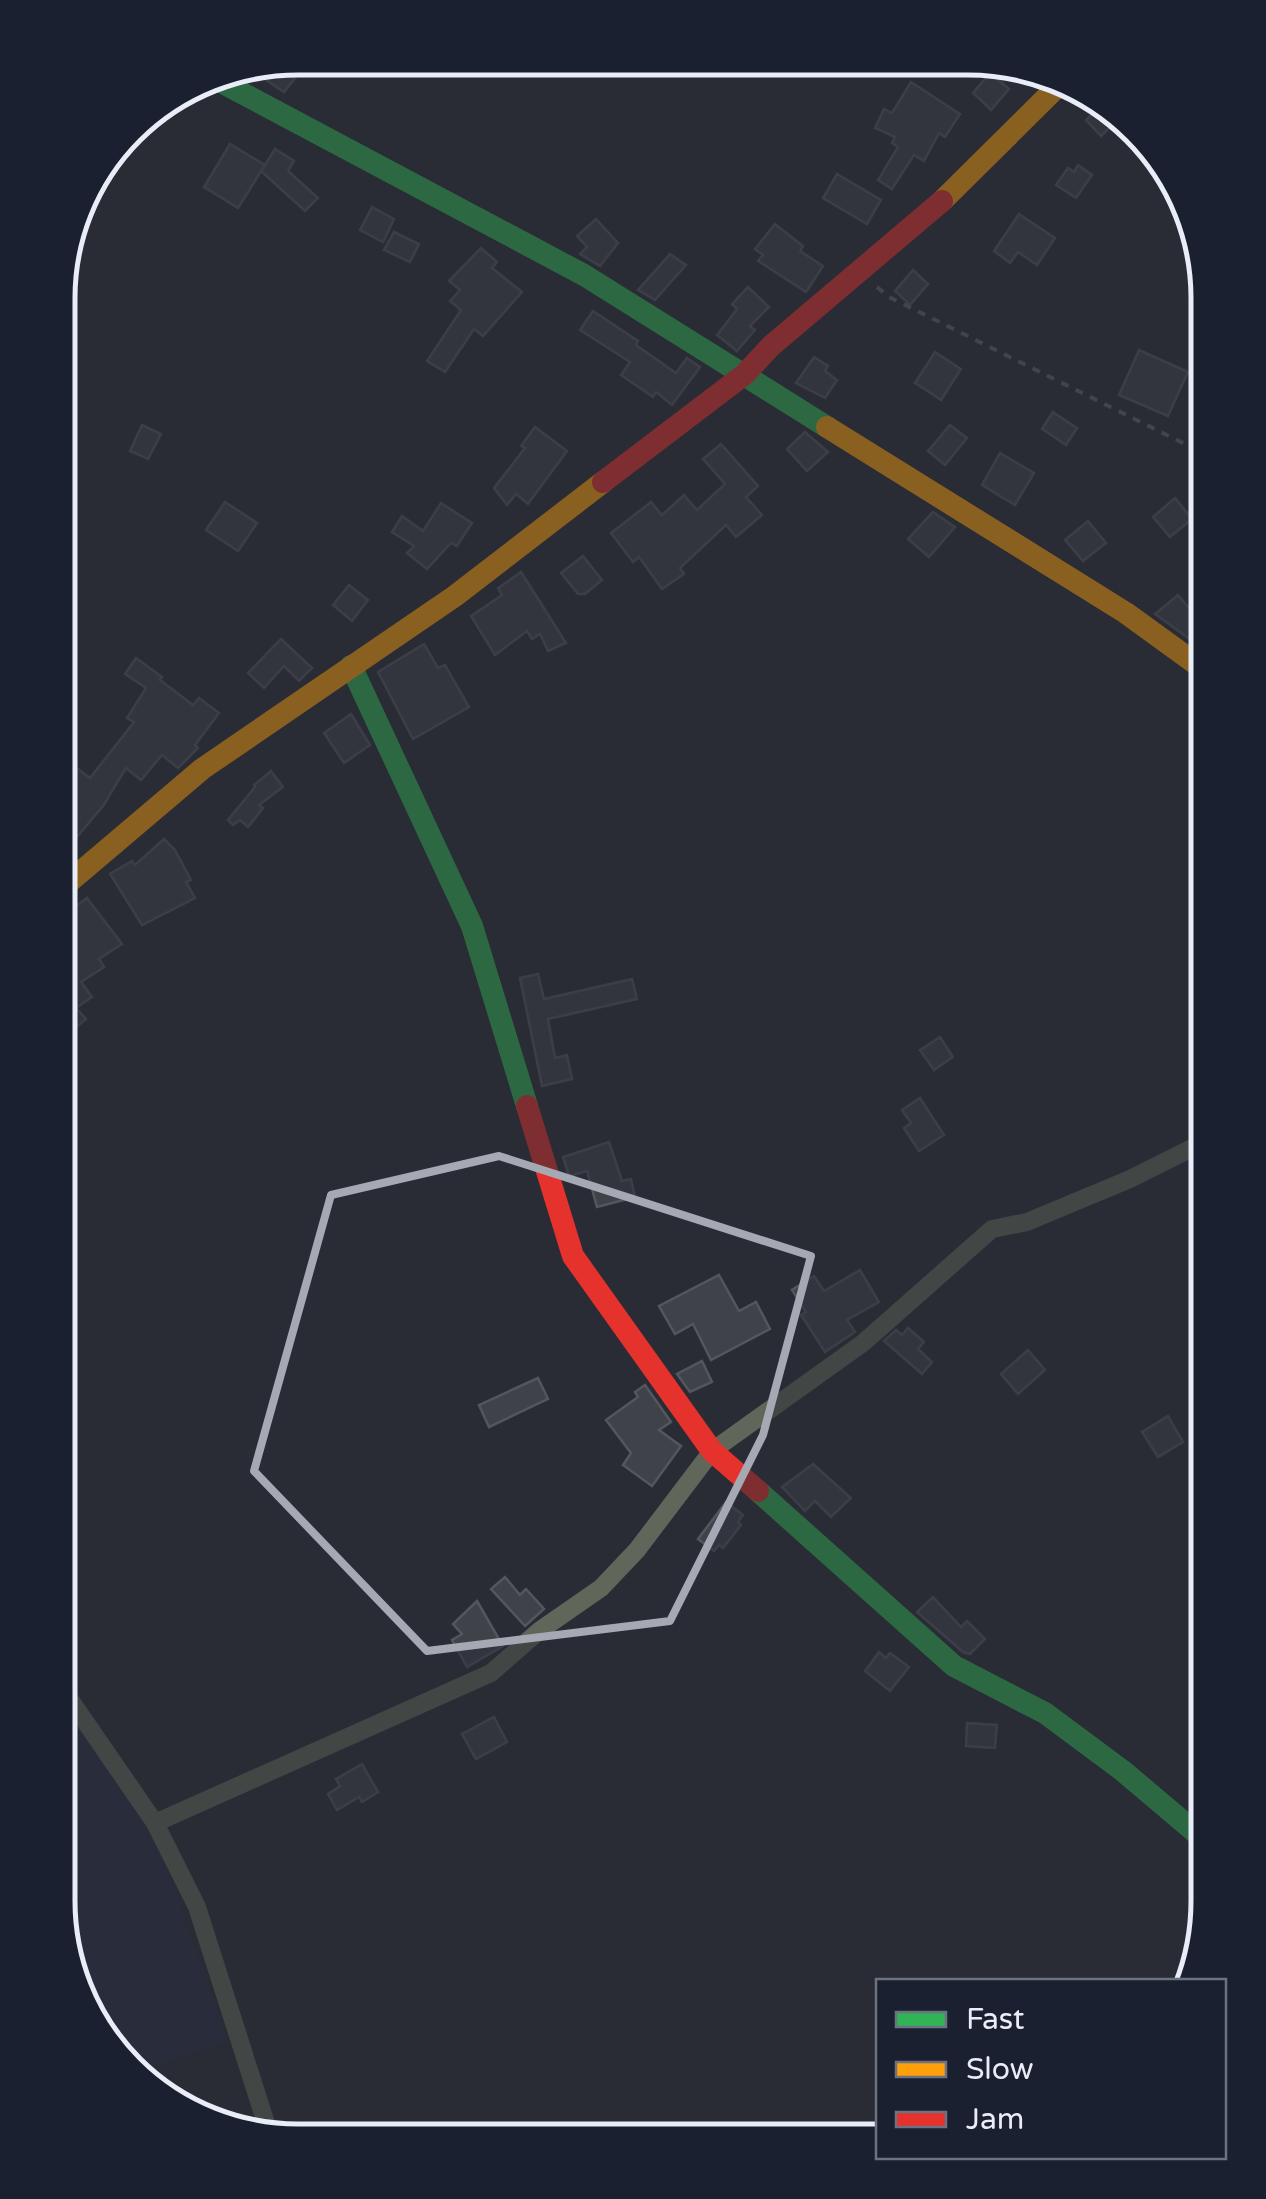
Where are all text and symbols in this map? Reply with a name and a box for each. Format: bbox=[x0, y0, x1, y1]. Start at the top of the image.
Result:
legend bbox=[876, 1979, 1226, 2159]
text: Fast bbox=[966, 2001, 1025, 2038]
text: Slow bbox=[966, 2051, 1034, 2088]
text: Jam bbox=[966, 2101, 1024, 2138]

